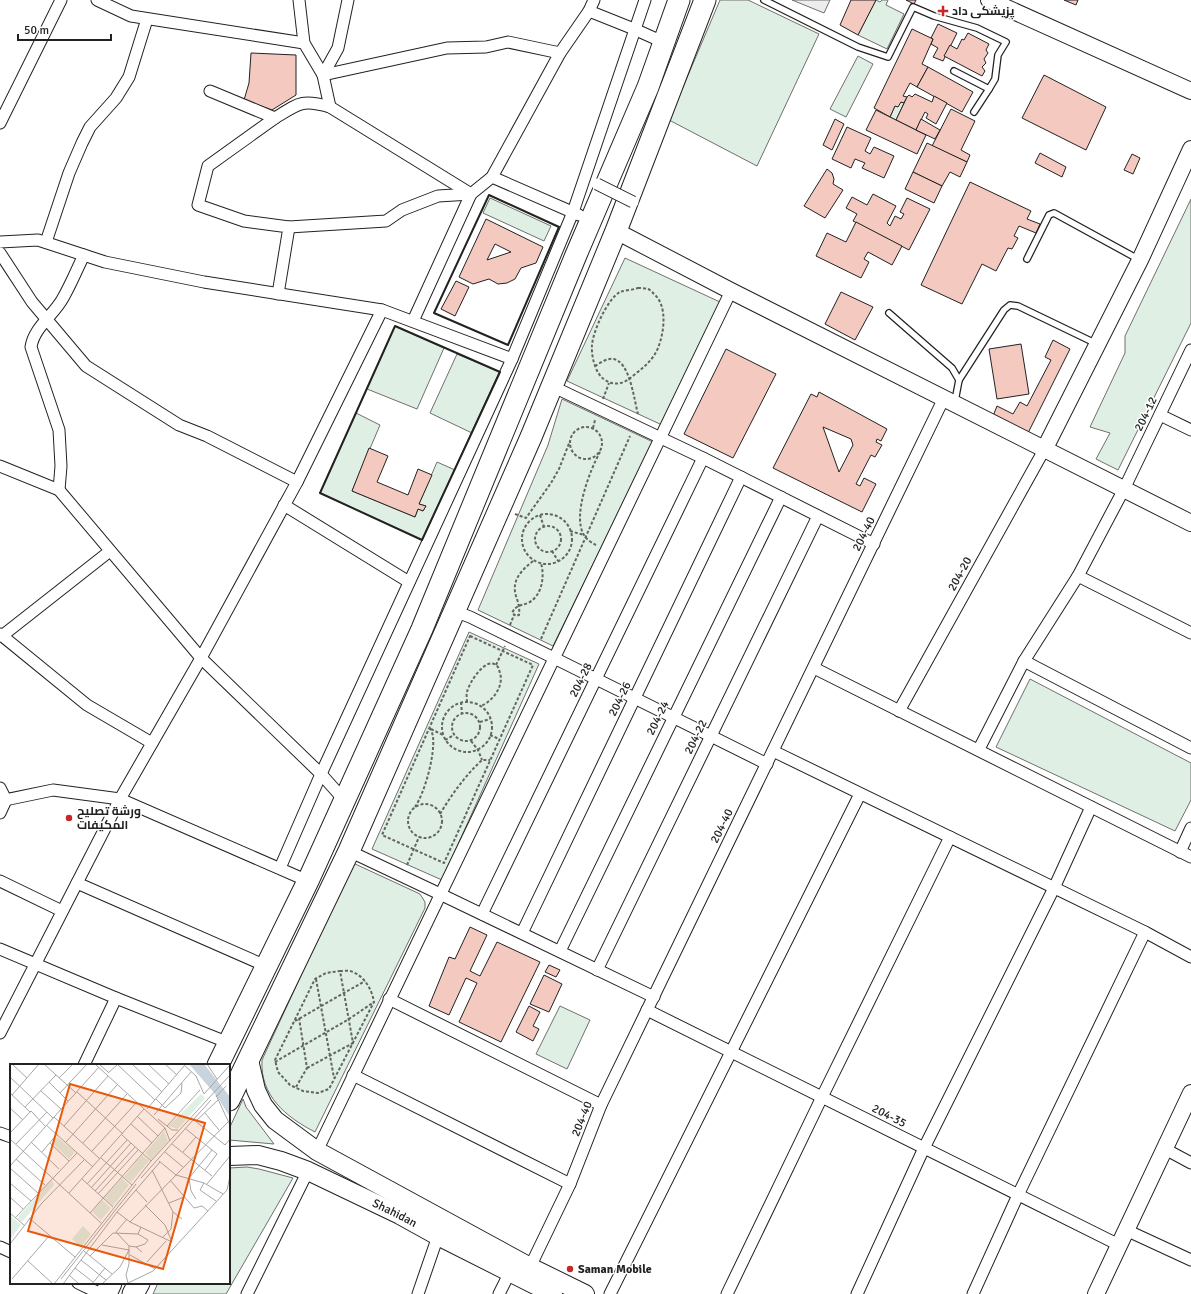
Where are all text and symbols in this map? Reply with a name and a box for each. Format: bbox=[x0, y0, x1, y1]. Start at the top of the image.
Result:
place label: پزیشکی داد bbox=[952, 4, 1015, 20]
marker: پزیشکی داد bbox=[937, 5, 949, 17]
scale bar bbox=[18, 16, 111, 42]
text: 50 m bbox=[24, 23, 49, 38]
street label: 204-12 bbox=[1131, 394, 1161, 434]
street label: 204-40 bbox=[849, 514, 879, 554]
street label: 204-20 bbox=[945, 554, 975, 594]
street label: 204-28 bbox=[566, 660, 596, 700]
street label: 204-26 bbox=[605, 679, 635, 719]
street label: 204-24 bbox=[643, 698, 673, 738]
street label: 204-22 bbox=[681, 717, 711, 757]
place label: ورشة تصليح المكيفات bbox=[77, 804, 141, 833]
street label: 204-40 bbox=[707, 806, 737, 846]
marker: ورشة تصليح المكيفات bbox=[64, 813, 74, 823]
inset map bbox=[10, 1064, 230, 1284]
street label: 204-40 bbox=[568, 1099, 596, 1139]
street label: 204-35 bbox=[869, 1101, 909, 1131]
street label: Shahidan bbox=[370, 1195, 420, 1231]
place label: Saman Mobile bbox=[578, 1262, 652, 1277]
marker: Saman Mobile bbox=[565, 1264, 575, 1274]

